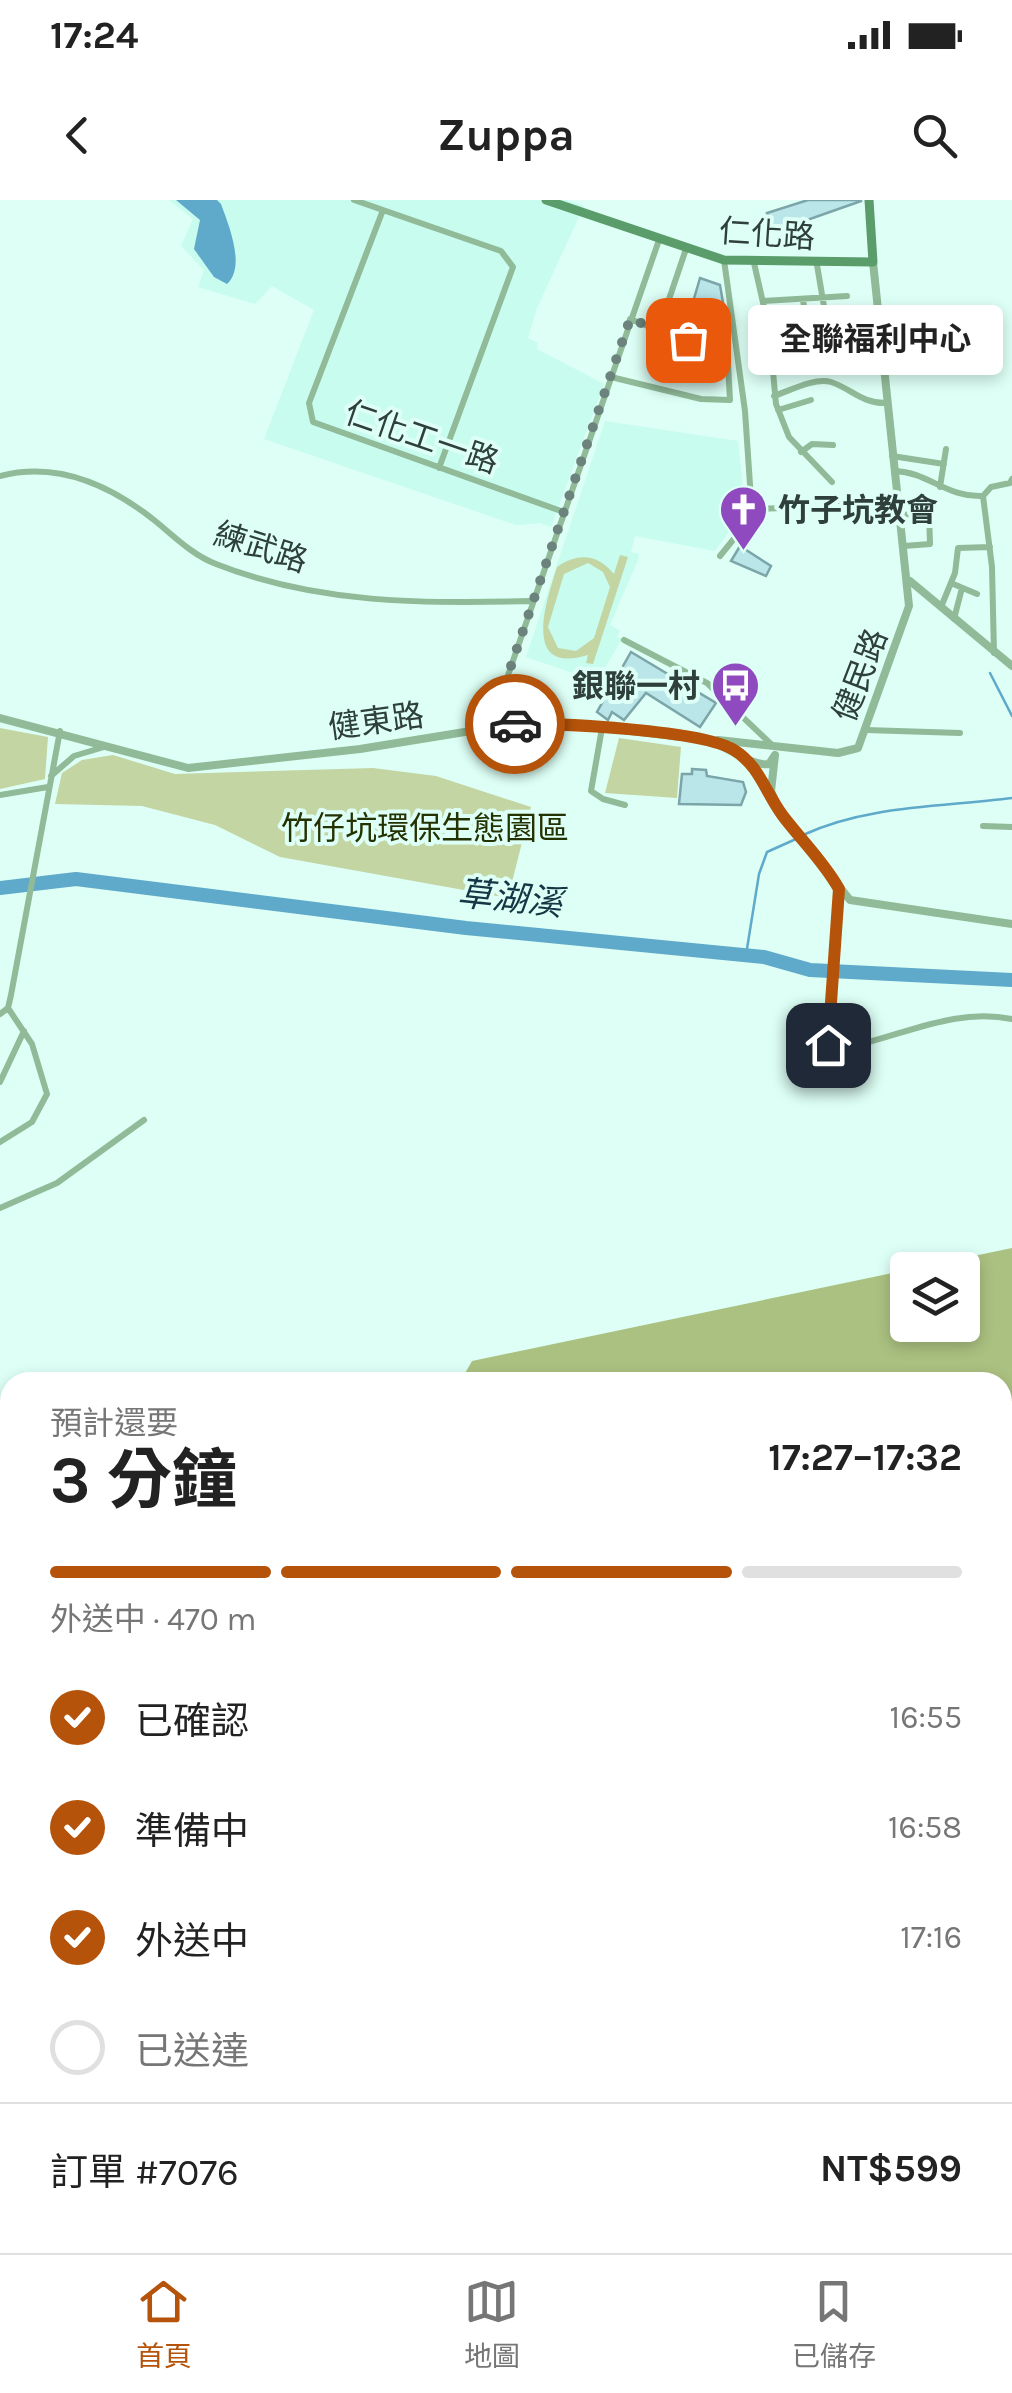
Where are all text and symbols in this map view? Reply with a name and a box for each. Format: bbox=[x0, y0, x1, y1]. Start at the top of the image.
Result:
text: 17:24 bbox=[50, 13, 138, 58]
icon: back bbox=[50, 108, 105, 163]
icon: search bbox=[907, 108, 962, 163]
text: Zuppa bbox=[437, 109, 575, 161]
street label: 仁化路 bbox=[718, 213, 816, 256]
pin bbox=[646, 298, 731, 383]
callout: 全聯福利中心 bbox=[748, 305, 1003, 375]
icon: bag bbox=[661, 313, 716, 368]
text: 全聯福利中心 bbox=[779, 321, 972, 358]
street label: 仁化工一路 bbox=[340, 394, 504, 481]
church icon: 竹子坑教會 bbox=[717, 484, 769, 552]
place label: 竹子坑教會 bbox=[778, 492, 938, 529]
street label: 練武路 bbox=[209, 515, 312, 580]
street label: 健民路 bbox=[826, 624, 895, 727]
bus stop icon: 銀聯一村 bbox=[709, 660, 761, 728]
place label: 銀聯一村 bbox=[572, 668, 700, 705]
courier bbox=[465, 674, 565, 774]
street label: 健東路 bbox=[326, 696, 426, 746]
icon: car bbox=[488, 697, 543, 752]
park label: 竹仔坑環保生態園區 bbox=[281, 810, 569, 847]
water label: 草湖溪 bbox=[456, 873, 569, 925]
pin bbox=[786, 1003, 871, 1088]
icon: home bbox=[801, 1018, 856, 1073]
map controls bbox=[890, 1252, 980, 1342]
button: layers bbox=[890, 1252, 980, 1342]
text: 預計還要 bbox=[50, 1405, 178, 1442]
text: 17:27–17:32 bbox=[768, 1435, 962, 1480]
text: 3 分鐘 bbox=[50, 1442, 237, 1518]
text: 外送中 · 470 m bbox=[50, 1601, 256, 1638]
icon: check bbox=[50, 1690, 105, 1745]
text: 已確認 bbox=[135, 1699, 249, 1744]
text: 16:55 bbox=[890, 1699, 962, 1736]
icon: check bbox=[50, 1800, 105, 1855]
text: 準備中 bbox=[135, 1809, 249, 1854]
text: 16:58 bbox=[888, 1809, 962, 1846]
icon: check bbox=[50, 1910, 105, 1965]
text: 外送中 bbox=[135, 1919, 249, 1964]
text: 17:16 bbox=[900, 1919, 962, 1956]
text: 已送達 bbox=[135, 2029, 249, 2074]
text: NT$599 bbox=[820, 2146, 962, 2191]
text: 訂單 #7076 bbox=[50, 2150, 239, 2195]
tab: 首頁 bbox=[136, 2274, 192, 2374]
tab: 地圖 bbox=[464, 2274, 520, 2374]
tab: 已儲存 bbox=[792, 2274, 876, 2374]

